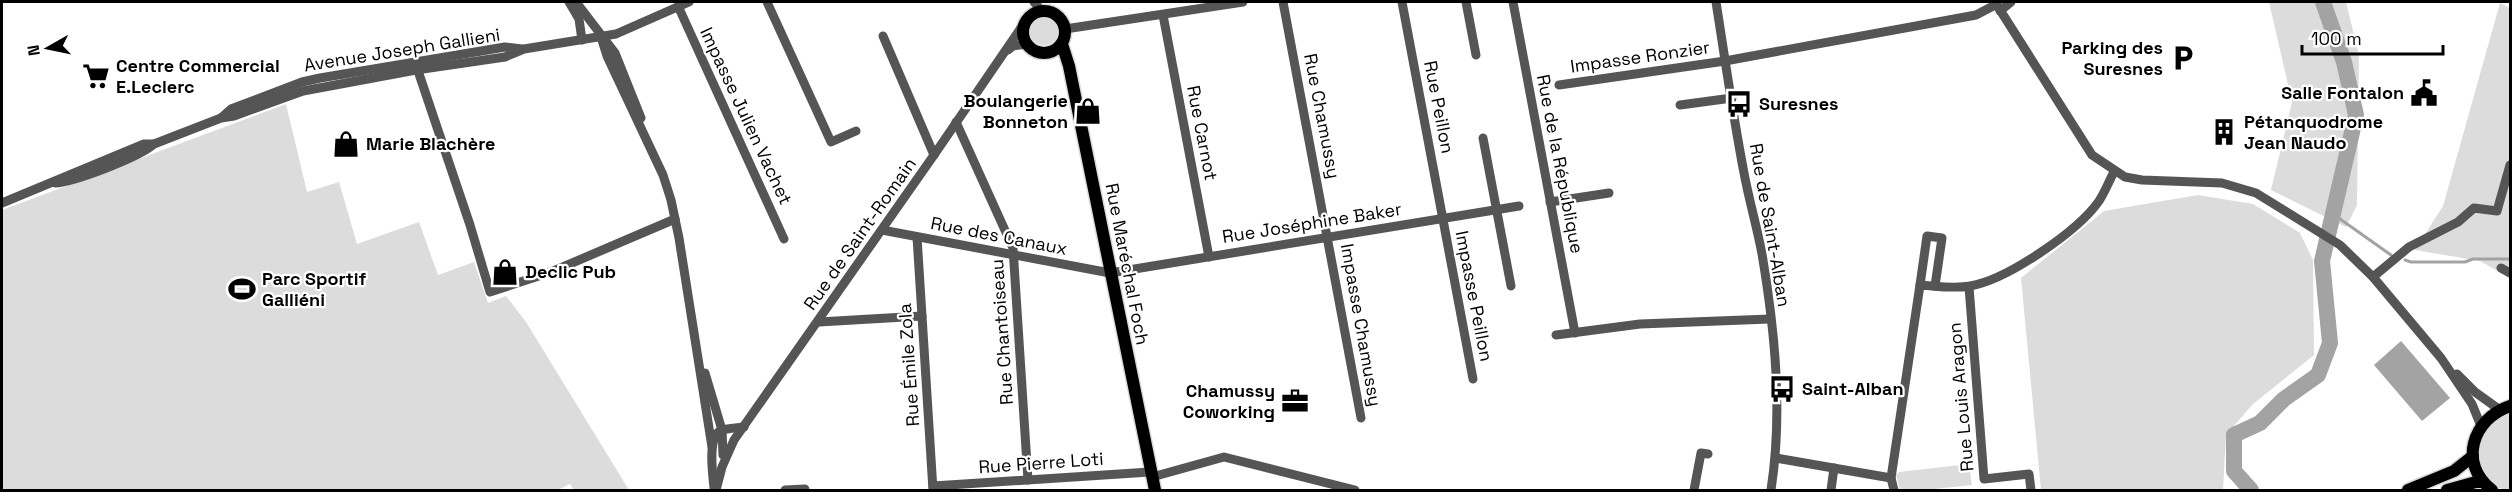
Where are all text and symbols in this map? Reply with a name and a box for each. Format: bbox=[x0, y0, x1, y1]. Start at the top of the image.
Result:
north arrow bbox=[18, 18, 78, 78]
scale bar bbox=[2302, 18, 2443, 56]
street label: Avenue Joseph Gallieni bbox=[302, 23, 502, 76]
street label: Impasse Julien Vachet bbox=[695, 23, 798, 208]
text: 100 m bbox=[2311, 27, 2362, 50]
street label: Impasse Ronzier bbox=[1569, 35, 1711, 78]
place label: Parking des Suresnes bbox=[2061, 36, 2163, 80]
text: N bbox=[22, 43, 45, 57]
parking icon: Parking des Suresnes bbox=[2168, 43, 2198, 73]
street label: Rue Chamussy bbox=[1299, 51, 1346, 180]
place label: Centre Commercial E.Leclerc bbox=[116, 54, 280, 98]
street label: Rue Peillon bbox=[1419, 58, 1460, 155]
supermarket icon: Centre Commercial E.Leclerc bbox=[81, 61, 111, 91]
street label: Rue de la République bbox=[1532, 72, 1589, 256]
public building icon: Salle Fontalon bbox=[2409, 78, 2439, 108]
place label: Salle Fontalon bbox=[2281, 81, 2404, 104]
street label: Rue Carnot bbox=[1182, 83, 1223, 182]
place label: Boulangerie Bonneton bbox=[963, 89, 1068, 133]
bus stop icon: Suresnes bbox=[1724, 89, 1754, 119]
place label: Suresnes bbox=[1759, 92, 1839, 115]
shop icon: Boulangerie Bonneton bbox=[1073, 96, 1103, 126]
place label: Pétanquodrome Jean Naudo bbox=[2244, 110, 2383, 154]
building icon: Pétanquodrome Jean Naudo bbox=[2209, 117, 2239, 147]
shop icon: Marie Blachère bbox=[331, 129, 361, 159]
place label: Marie Blachère bbox=[366, 132, 495, 155]
street label: Rue de Saint-Alban bbox=[1745, 141, 1796, 309]
street label: Rue de Saint-Romain bbox=[798, 153, 921, 314]
street label: Rue Maréchal Foch bbox=[1101, 181, 1154, 347]
street label: Rue Joséphine Baker bbox=[1221, 197, 1404, 248]
street label: Rue des Canaux bbox=[929, 211, 1069, 260]
street label: Impasse Peillon bbox=[1451, 229, 1498, 363]
street label: Impasse Chamussy bbox=[1336, 242, 1387, 408]
shop icon: Declic Pub bbox=[490, 257, 520, 287]
street label: Rue Chantoiseau bbox=[985, 258, 1018, 406]
place label: Declic Pub bbox=[525, 260, 616, 283]
place label: Parc Sportif Galliéni bbox=[262, 267, 367, 311]
sports icon: Parc Sportif Galliéni bbox=[227, 274, 257, 304]
street label: Rue Émile Zola bbox=[893, 303, 924, 427]
street label: Rue Louis Aragon bbox=[1943, 322, 1978, 473]
bus stop icon: Saint-Alban bbox=[1767, 374, 1797, 404]
place label: Saint-Alban bbox=[1802, 377, 1904, 400]
place label: Chamussy Coworking bbox=[1183, 379, 1275, 423]
office icon: Chamussy Coworking bbox=[1280, 386, 1310, 416]
street label: Rue Pierre Loti bbox=[978, 447, 1104, 478]

